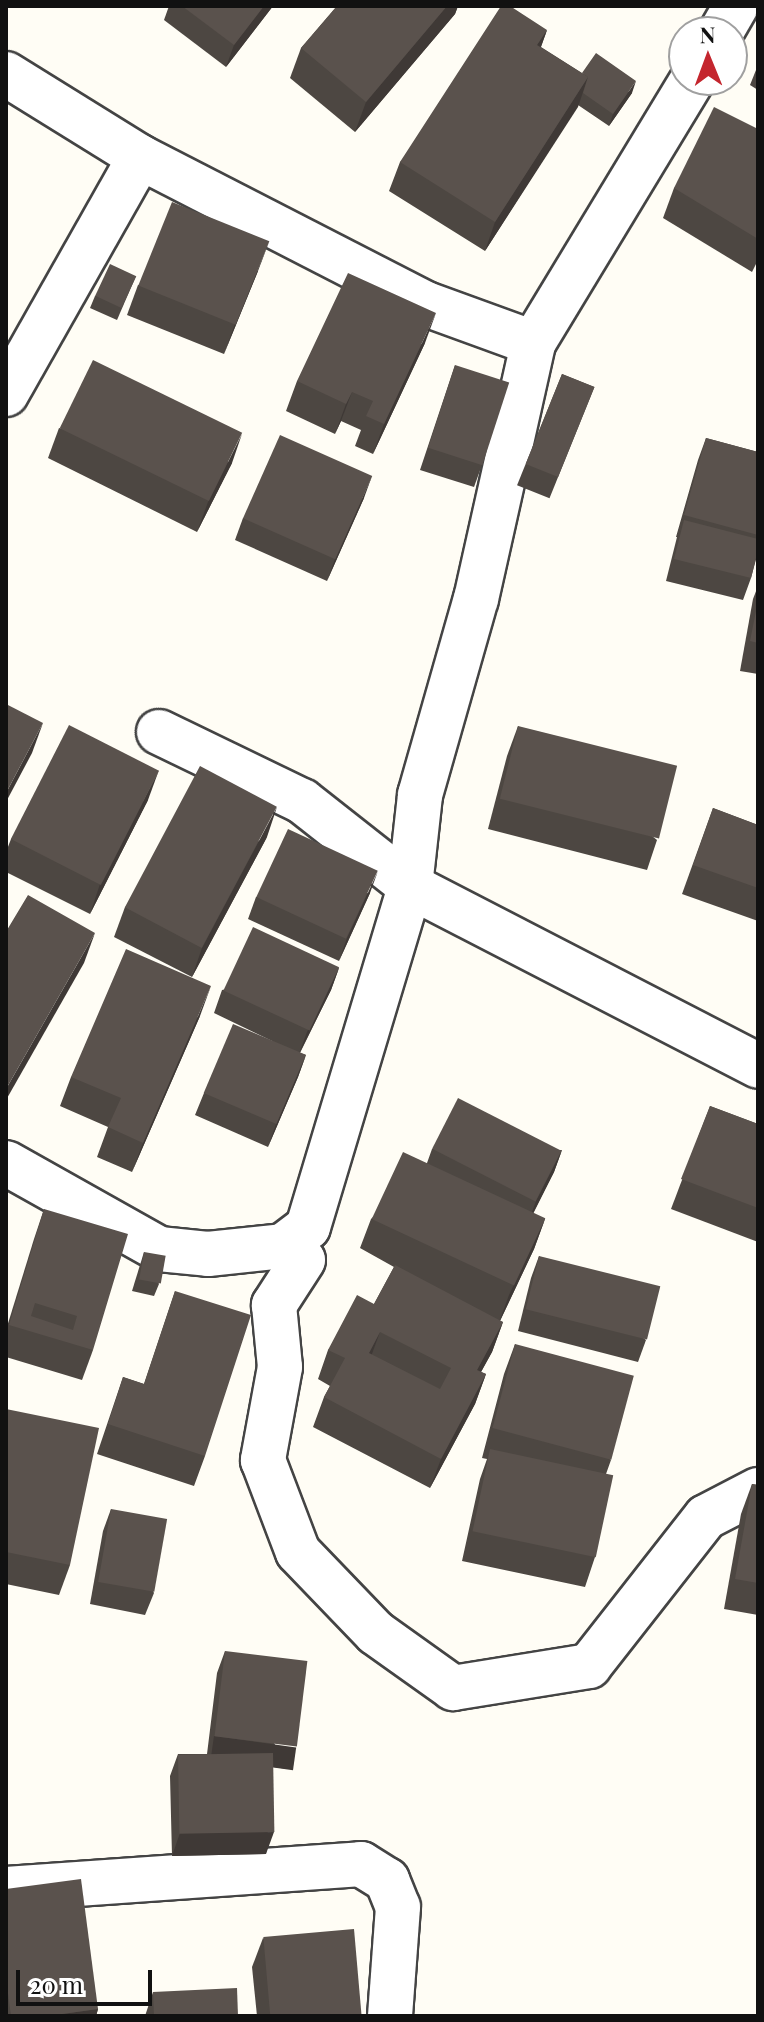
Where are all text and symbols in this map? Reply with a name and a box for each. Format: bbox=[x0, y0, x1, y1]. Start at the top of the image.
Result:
north arrow bbox=[668, 16, 748, 96]
text: N bbox=[699, 19, 716, 49]
scale bar bbox=[20, 1954, 156, 2004]
text: 20 m bbox=[30, 1968, 83, 2000]

